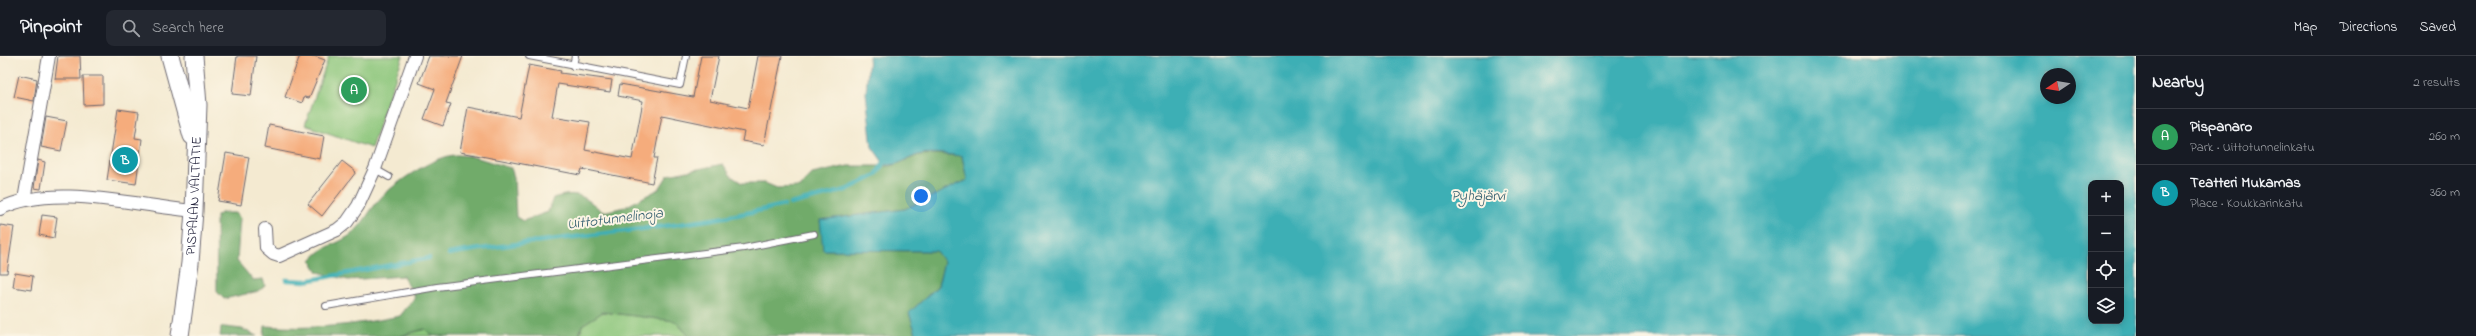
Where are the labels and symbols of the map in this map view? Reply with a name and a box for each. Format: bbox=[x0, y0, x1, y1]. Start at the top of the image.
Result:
north arrow bbox=[2040, 68, 2076, 104]
pin: A bbox=[341, 75, 367, 105]
street label: PISPALAN VALTATIE bbox=[180, 136, 207, 256]
pin: B bbox=[112, 145, 138, 175]
water label: Pyhäjärvi bbox=[1451, 185, 1507, 208]
your location bbox=[911, 186, 931, 206]
water label: Uittotunnelinoja bbox=[566, 202, 665, 236]

